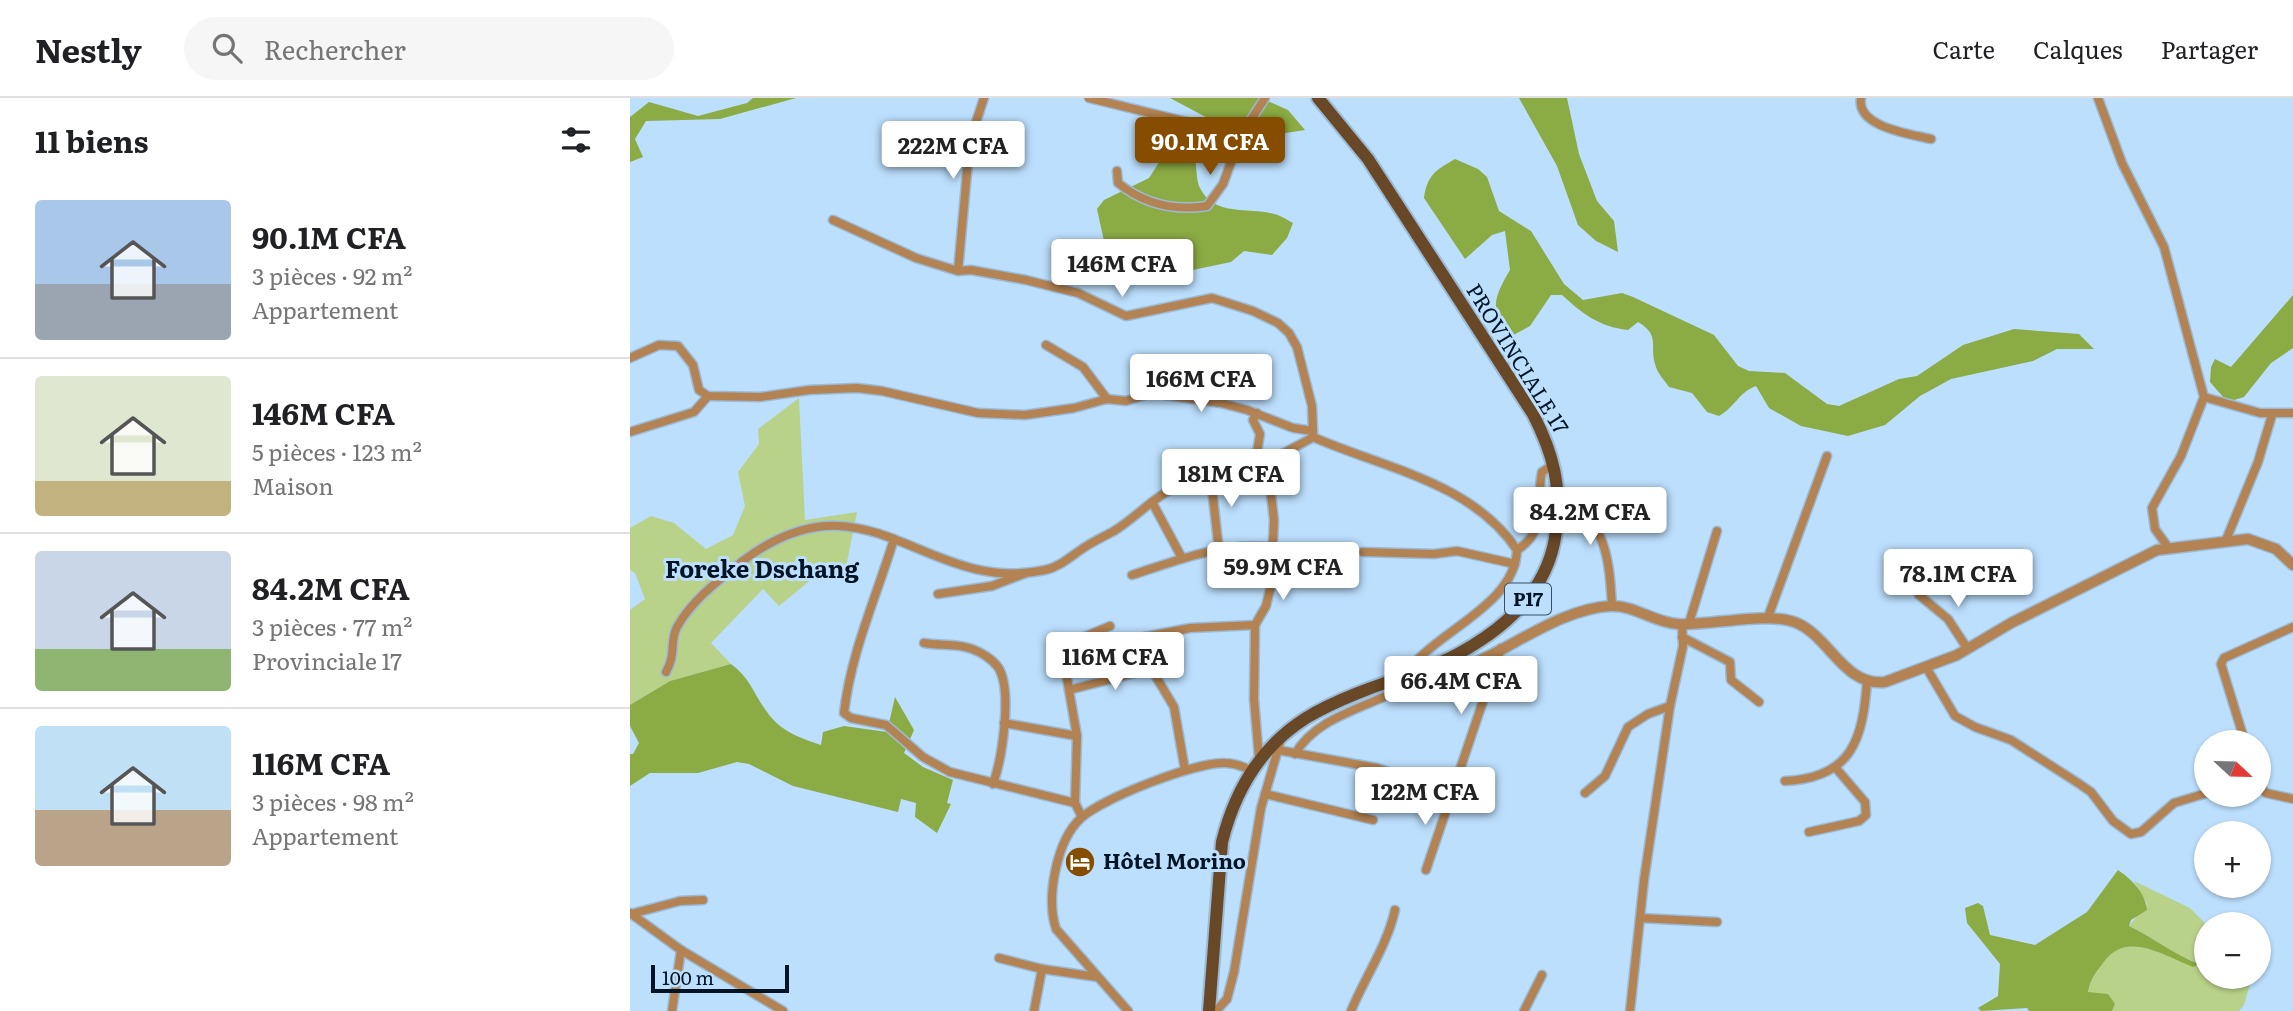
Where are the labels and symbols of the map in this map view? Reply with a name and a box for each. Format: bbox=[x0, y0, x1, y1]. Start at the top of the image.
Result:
pin: 90.1M CFA bbox=[1130, 118, 1290, 177]
pin: 222M CFA bbox=[881, 122, 1025, 181]
pin: 146M CFA bbox=[1050, 240, 1194, 299]
street label: PROVINCIALE 17 bbox=[1460, 276, 1578, 439]
pin: 166M CFA bbox=[1129, 354, 1273, 414]
pin: 181M CFA bbox=[1159, 450, 1303, 509]
pin: 84.2M CFA bbox=[1510, 488, 1670, 547]
pin: 59.9M CFA bbox=[1203, 542, 1363, 602]
district label: Foreke Dschang bbox=[665, 550, 860, 585]
pin: 78.1M CFA bbox=[1878, 550, 2038, 609]
road number: P17 bbox=[1505, 584, 1551, 614]
pin: 116M CFA bbox=[1043, 632, 1187, 692]
pin: 66.4M CFA bbox=[1381, 656, 1541, 716]
north arrow bbox=[2194, 730, 2272, 807]
pin: 122M CFA bbox=[1353, 768, 1497, 827]
place label: Hôtel Morino bbox=[1103, 844, 1246, 875]
hotel icon: Hôtel Morino bbox=[1063, 845, 1097, 879]
scale bar bbox=[651, 962, 789, 994]

